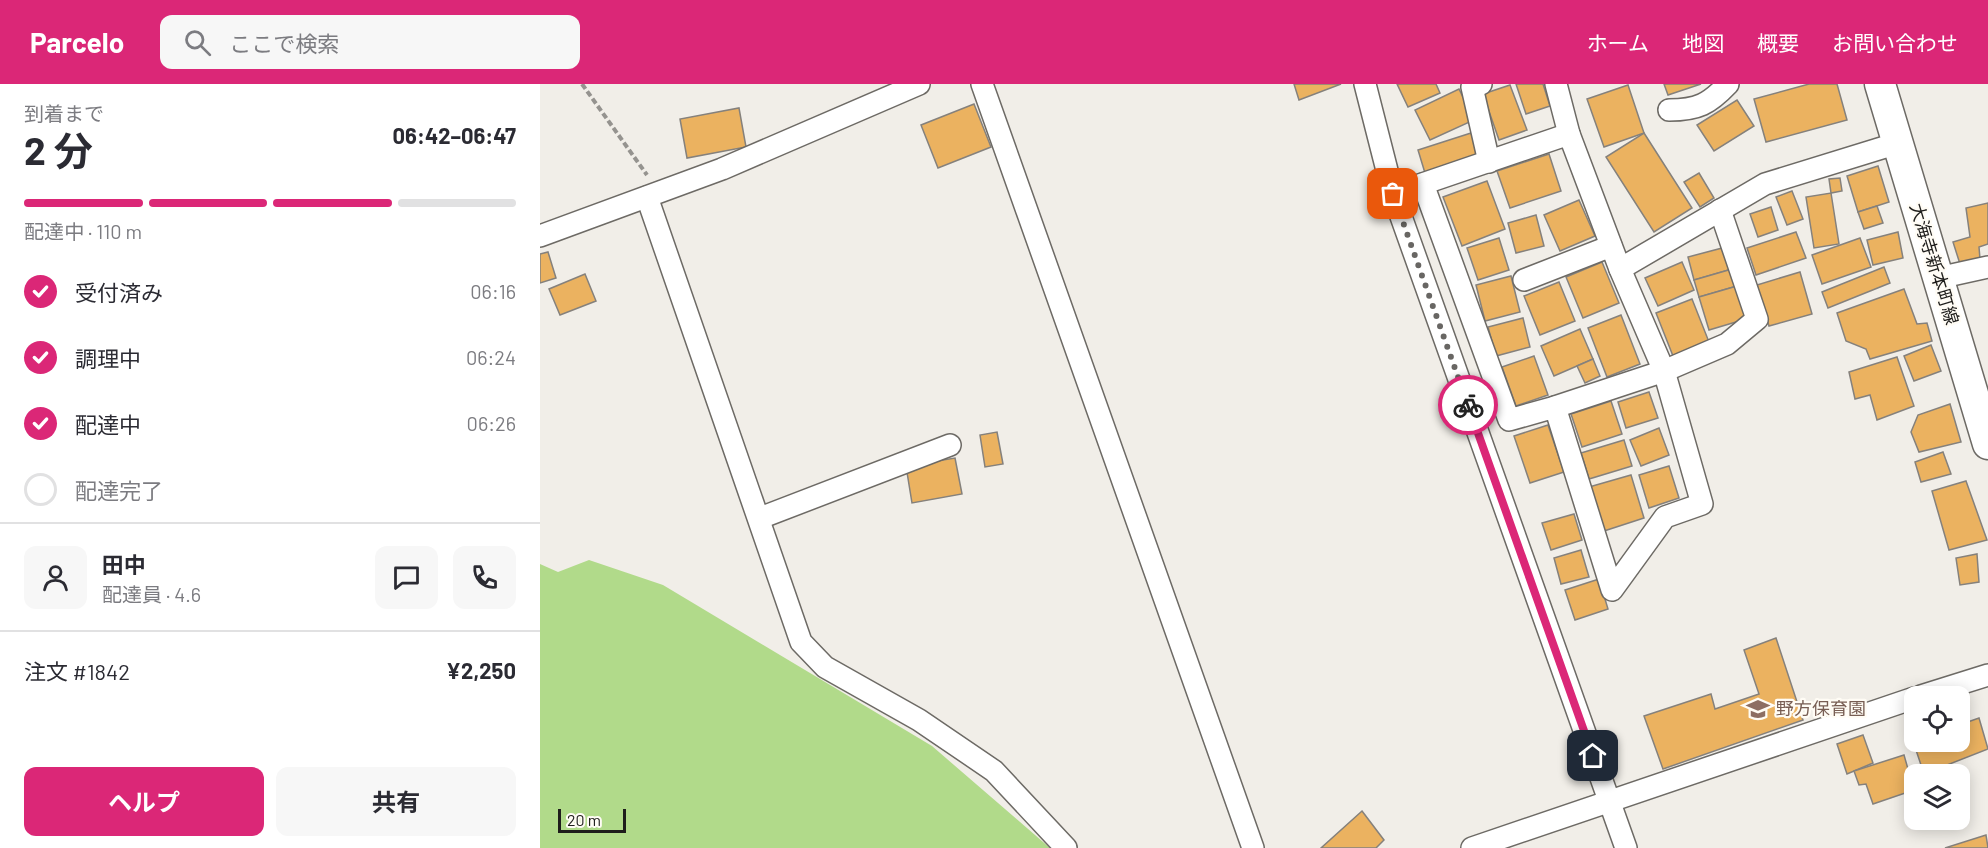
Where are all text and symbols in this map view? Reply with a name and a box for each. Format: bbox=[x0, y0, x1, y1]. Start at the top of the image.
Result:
search box bbox=[160, 15, 580, 69]
text: Parcelo bbox=[30, 25, 124, 59]
icon: search bbox=[181, 26, 214, 59]
text: ここで検索 bbox=[229, 30, 339, 56]
text: ホーム bbox=[1587, 30, 1649, 55]
text: 地図 bbox=[1682, 30, 1724, 55]
text: 概要 bbox=[1757, 30, 1799, 55]
text: お問い合わせ bbox=[1832, 30, 1958, 55]
text: 到着まで bbox=[24, 101, 104, 125]
text: 06:42–06:47 bbox=[393, 122, 516, 148]
text: 2 分 bbox=[24, 126, 93, 173]
pin bbox=[1367, 168, 1418, 219]
icon: bag bbox=[1376, 177, 1409, 210]
street label: 大海寺新本町線 bbox=[1906, 200, 1964, 327]
text: 配達中 · 110 m bbox=[24, 219, 142, 243]
icon: check bbox=[24, 275, 57, 308]
text: 受付済み bbox=[75, 279, 163, 305]
text: 06:16 bbox=[470, 279, 516, 303]
icon: check bbox=[24, 341, 57, 374]
text: 調理中 bbox=[75, 345, 141, 371]
text: 06:24 bbox=[466, 345, 516, 369]
courier bbox=[1438, 375, 1498, 435]
icon: bike bbox=[1452, 389, 1485, 422]
icon: check bbox=[24, 407, 57, 440]
text: 配達中 bbox=[75, 411, 141, 437]
text: 06:26 bbox=[467, 411, 516, 435]
text: 配達完了 bbox=[75, 477, 163, 503]
button: person bbox=[24, 546, 87, 609]
button: chat bbox=[375, 546, 438, 609]
button: phone bbox=[453, 546, 516, 609]
text: 田中 bbox=[102, 551, 146, 577]
text: 配達員 · 4.6 bbox=[102, 582, 201, 606]
text: ¥2,250 bbox=[446, 657, 516, 683]
text: 注文 #1842 bbox=[24, 658, 130, 684]
map controls bbox=[1904, 686, 1970, 830]
button: locate bbox=[1904, 686, 1970, 752]
school or university icon: 野方保育園 bbox=[1745, 696, 1771, 722]
place label: 野方保育園 bbox=[1776, 697, 1866, 719]
pin bbox=[1567, 730, 1618, 781]
icon: home bbox=[1576, 739, 1609, 772]
button: layers bbox=[1904, 764, 1970, 830]
button: ヘルプ bbox=[24, 767, 264, 836]
button: 共有 bbox=[276, 767, 516, 836]
scale bar bbox=[558, 806, 626, 834]
text: 20 m bbox=[567, 810, 601, 829]

